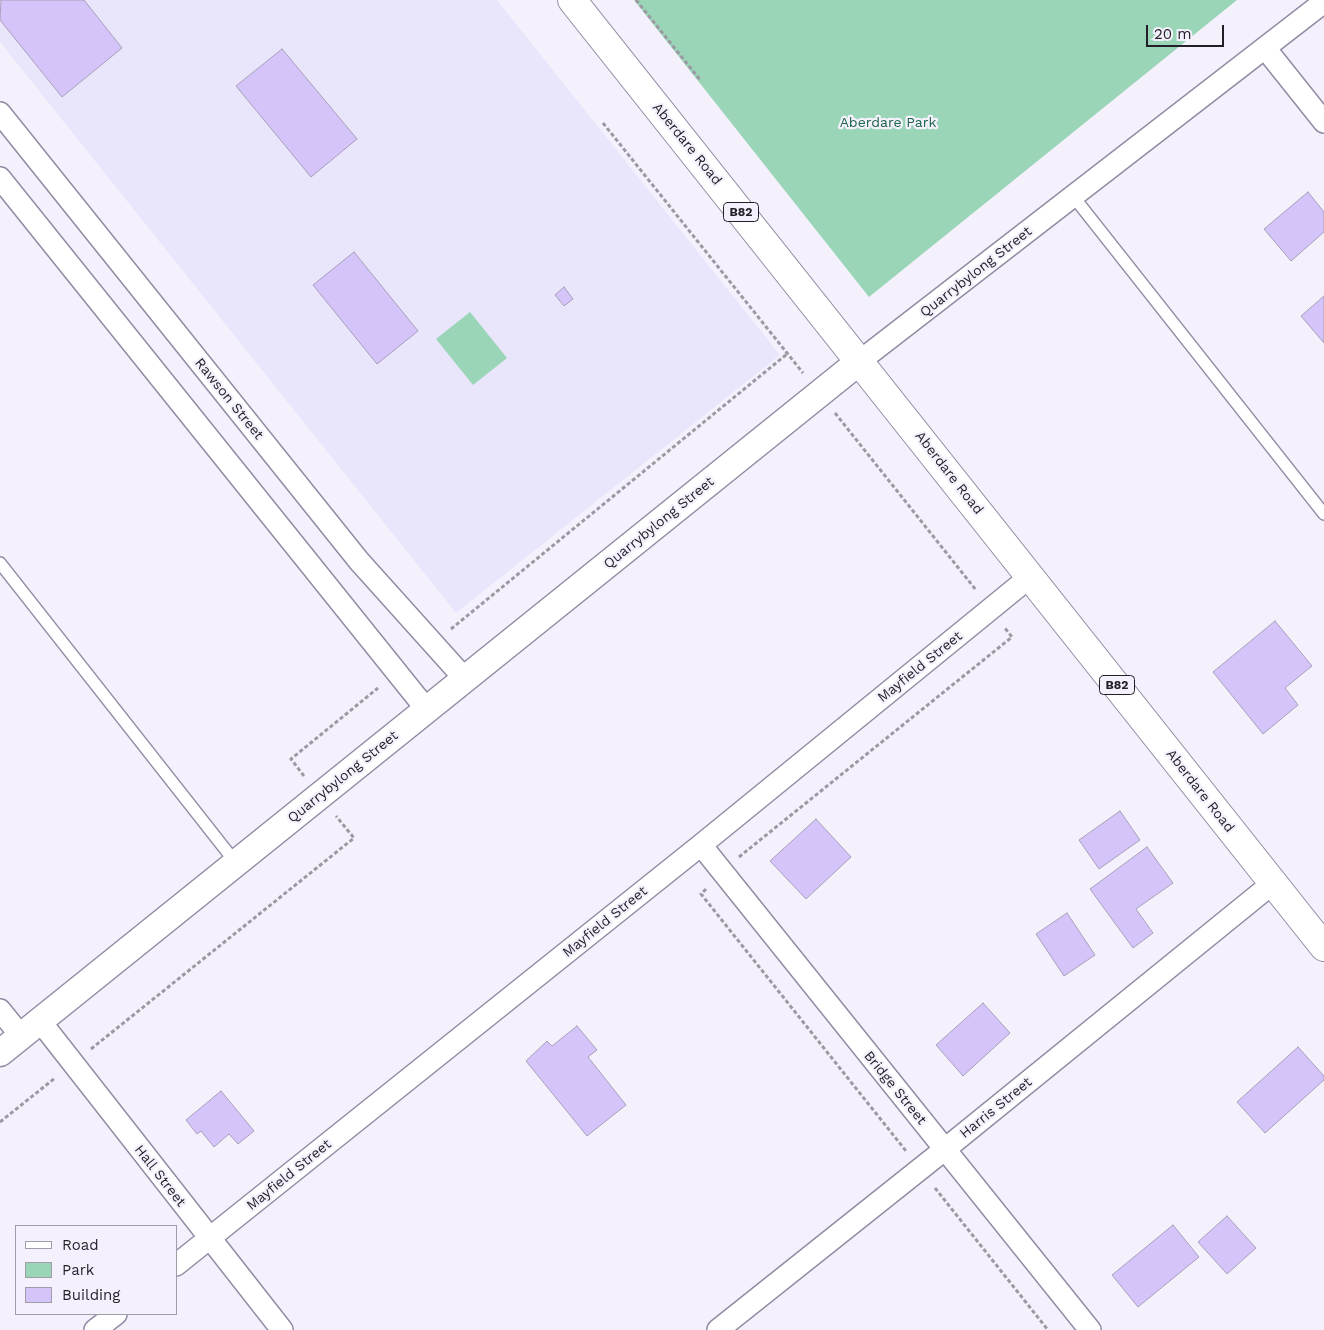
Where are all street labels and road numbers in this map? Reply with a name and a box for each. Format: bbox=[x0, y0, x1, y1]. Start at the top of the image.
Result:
street label: Aberdare Road bbox=[649, 100, 725, 188]
road number: B82 bbox=[724, 202, 758, 222]
street label: Quarrybylong Street bbox=[917, 223, 1035, 321]
street label: Rawson Street bbox=[191, 355, 267, 443]
street label: Aberdare Road bbox=[911, 428, 987, 518]
street label: Quarrybylong Street bbox=[600, 473, 718, 573]
street label: Mayfield Street bbox=[874, 628, 966, 706]
road number: B82 bbox=[1100, 676, 1134, 694]
street label: Quarrybylong Street bbox=[284, 727, 402, 827]
street label: Aberdare Road bbox=[1162, 746, 1238, 836]
street label: Mayfield Street bbox=[559, 883, 651, 961]
street label: Bridge Street bbox=[860, 1048, 930, 1128]
street label: Harris Street bbox=[957, 1074, 1035, 1142]
street label: Mayfield Street bbox=[243, 1136, 335, 1214]
street label: Hall Street bbox=[131, 1142, 189, 1210]

